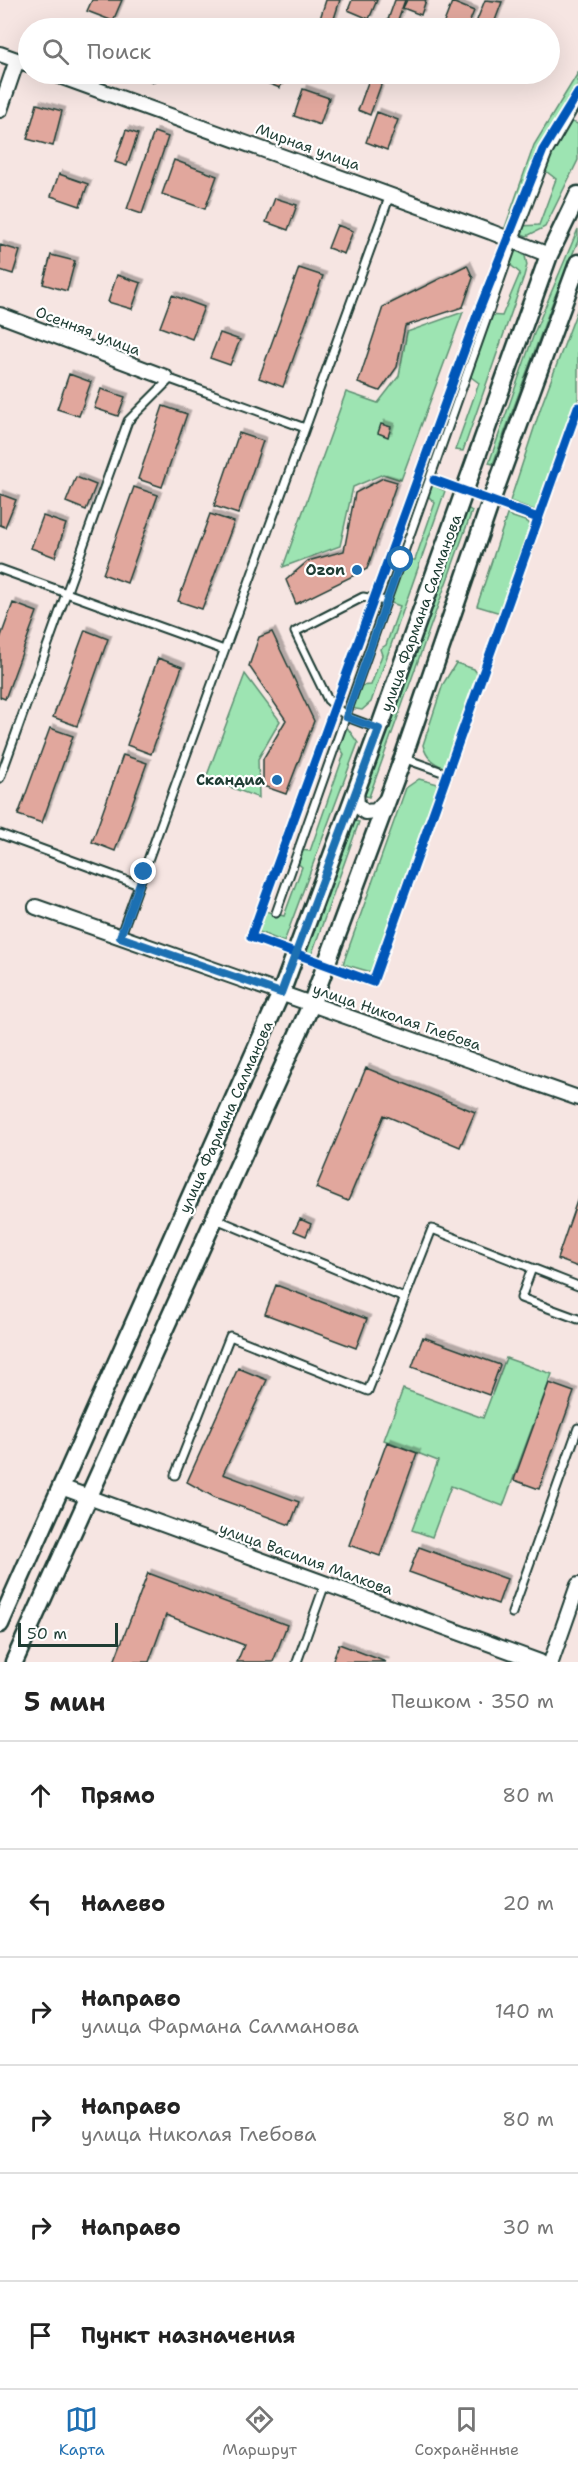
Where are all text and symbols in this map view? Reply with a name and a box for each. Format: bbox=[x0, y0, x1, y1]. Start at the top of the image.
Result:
search box bbox=[18, 18, 560, 84]
icon: search bbox=[39, 35, 72, 68]
text: Поиск bbox=[87, 37, 151, 66]
street label: Мирная улица bbox=[253, 119, 363, 175]
street label: Осенняя улица bbox=[33, 302, 144, 360]
street label: улица Фармана Салманова bbox=[376, 511, 466, 714]
route start bbox=[387, 546, 413, 572]
place label: Ozon bbox=[305, 560, 345, 580]
marker: Ozon bbox=[350, 563, 364, 577]
place label: Скандиа bbox=[196, 770, 266, 790]
marker: Скандиа bbox=[270, 773, 284, 787]
route end bbox=[130, 858, 156, 884]
street label: улица Николая Глебова bbox=[310, 979, 484, 1055]
street label: улица Фармана Салманова bbox=[174, 1017, 278, 1216]
street label: улица Василия Малкова bbox=[216, 1518, 396, 1600]
scale bar bbox=[18, 1620, 118, 1648]
text: 50 m bbox=[27, 1623, 67, 1644]
text: 5 мин bbox=[24, 1684, 105, 1719]
text: Пешком · 350 m bbox=[391, 1688, 554, 1714]
icon: ahead bbox=[24, 1779, 57, 1812]
text: Прямо bbox=[81, 1781, 155, 1810]
text: 80 m bbox=[502, 1782, 554, 1808]
icon: left bbox=[24, 1887, 57, 1920]
text: Налево bbox=[81, 1889, 165, 1918]
text: 20 m bbox=[503, 1890, 554, 1916]
text: Направо bbox=[81, 1984, 181, 2013]
icon: right bbox=[24, 1995, 57, 2028]
text: 140 m bbox=[495, 1998, 554, 2024]
text: улица Фармана Салманова bbox=[81, 2013, 359, 2039]
text: Направо bbox=[81, 2092, 181, 2121]
icon: right bbox=[24, 2103, 57, 2136]
text: 80 m bbox=[502, 2106, 554, 2132]
text: улица Николая Глебова bbox=[81, 2121, 317, 2147]
icon: right bbox=[24, 2211, 57, 2244]
text: Направо bbox=[81, 2213, 181, 2242]
text: 30 m bbox=[502, 2214, 554, 2240]
icon: arrive bbox=[24, 2319, 57, 2352]
text: Пункт назначения bbox=[81, 2321, 295, 2350]
tab: Карта bbox=[59, 2403, 105, 2460]
tab: Маршрут bbox=[222, 2403, 297, 2460]
tab: Сохранённые bbox=[415, 2403, 519, 2460]

